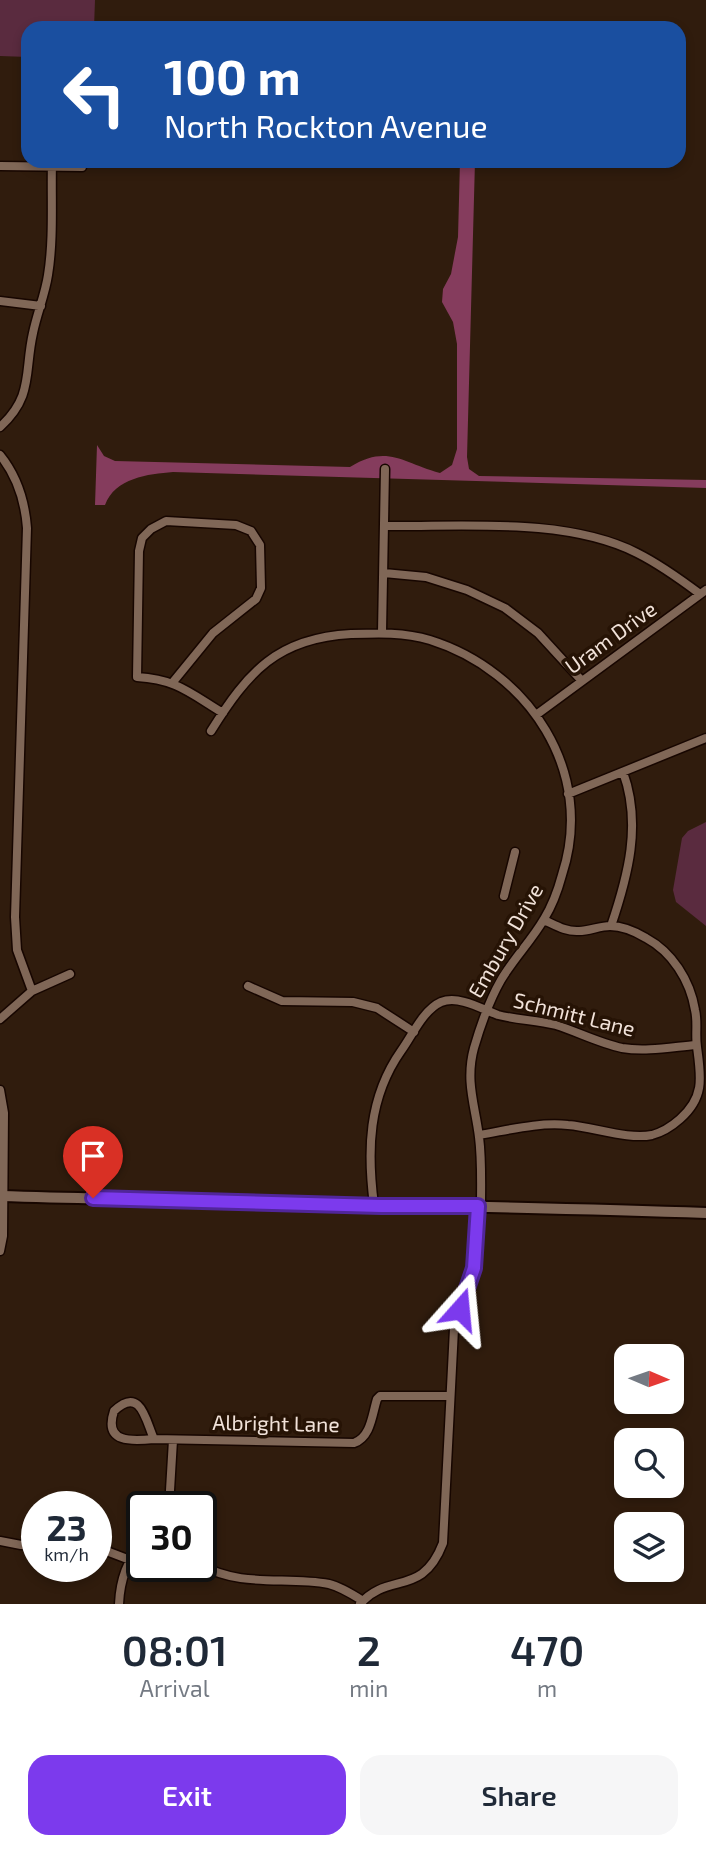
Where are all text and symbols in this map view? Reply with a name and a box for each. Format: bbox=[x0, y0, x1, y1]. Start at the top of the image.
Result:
text: 100 m bbox=[164, 46, 301, 105]
icon: left bbox=[49, 49, 140, 140]
text: North Rockton Avenue bbox=[164, 106, 488, 144]
street label: Uram Drive bbox=[560, 595, 661, 678]
street label: Embury Drive bbox=[462, 879, 547, 1002]
street label: Schmitt Lane bbox=[511, 986, 638, 1041]
pin bbox=[63, 1126, 123, 1198]
icon: arrive bbox=[74, 1137, 112, 1175]
position arrow bbox=[423, 1272, 497, 1346]
north arrow bbox=[614, 1344, 684, 1414]
map controls bbox=[614, 1344, 684, 1582]
street label: Albright Lane bbox=[212, 1409, 340, 1436]
button: search bbox=[614, 1428, 684, 1498]
speed limit sign: 30 bbox=[126, 1491, 217, 1582]
text: 23 bbox=[46, 1506, 87, 1548]
button: layers bbox=[614, 1512, 684, 1582]
text: km/h bbox=[44, 1543, 89, 1565]
text: 08:01 bbox=[122, 1624, 228, 1674]
text: 2 bbox=[357, 1624, 381, 1674]
text: 470 bbox=[510, 1624, 584, 1674]
text: Arrival bbox=[140, 1674, 210, 1702]
text: min bbox=[349, 1674, 388, 1702]
text: m bbox=[537, 1674, 557, 1702]
button: Exit bbox=[28, 1755, 346, 1835]
button: Share bbox=[360, 1755, 678, 1835]

